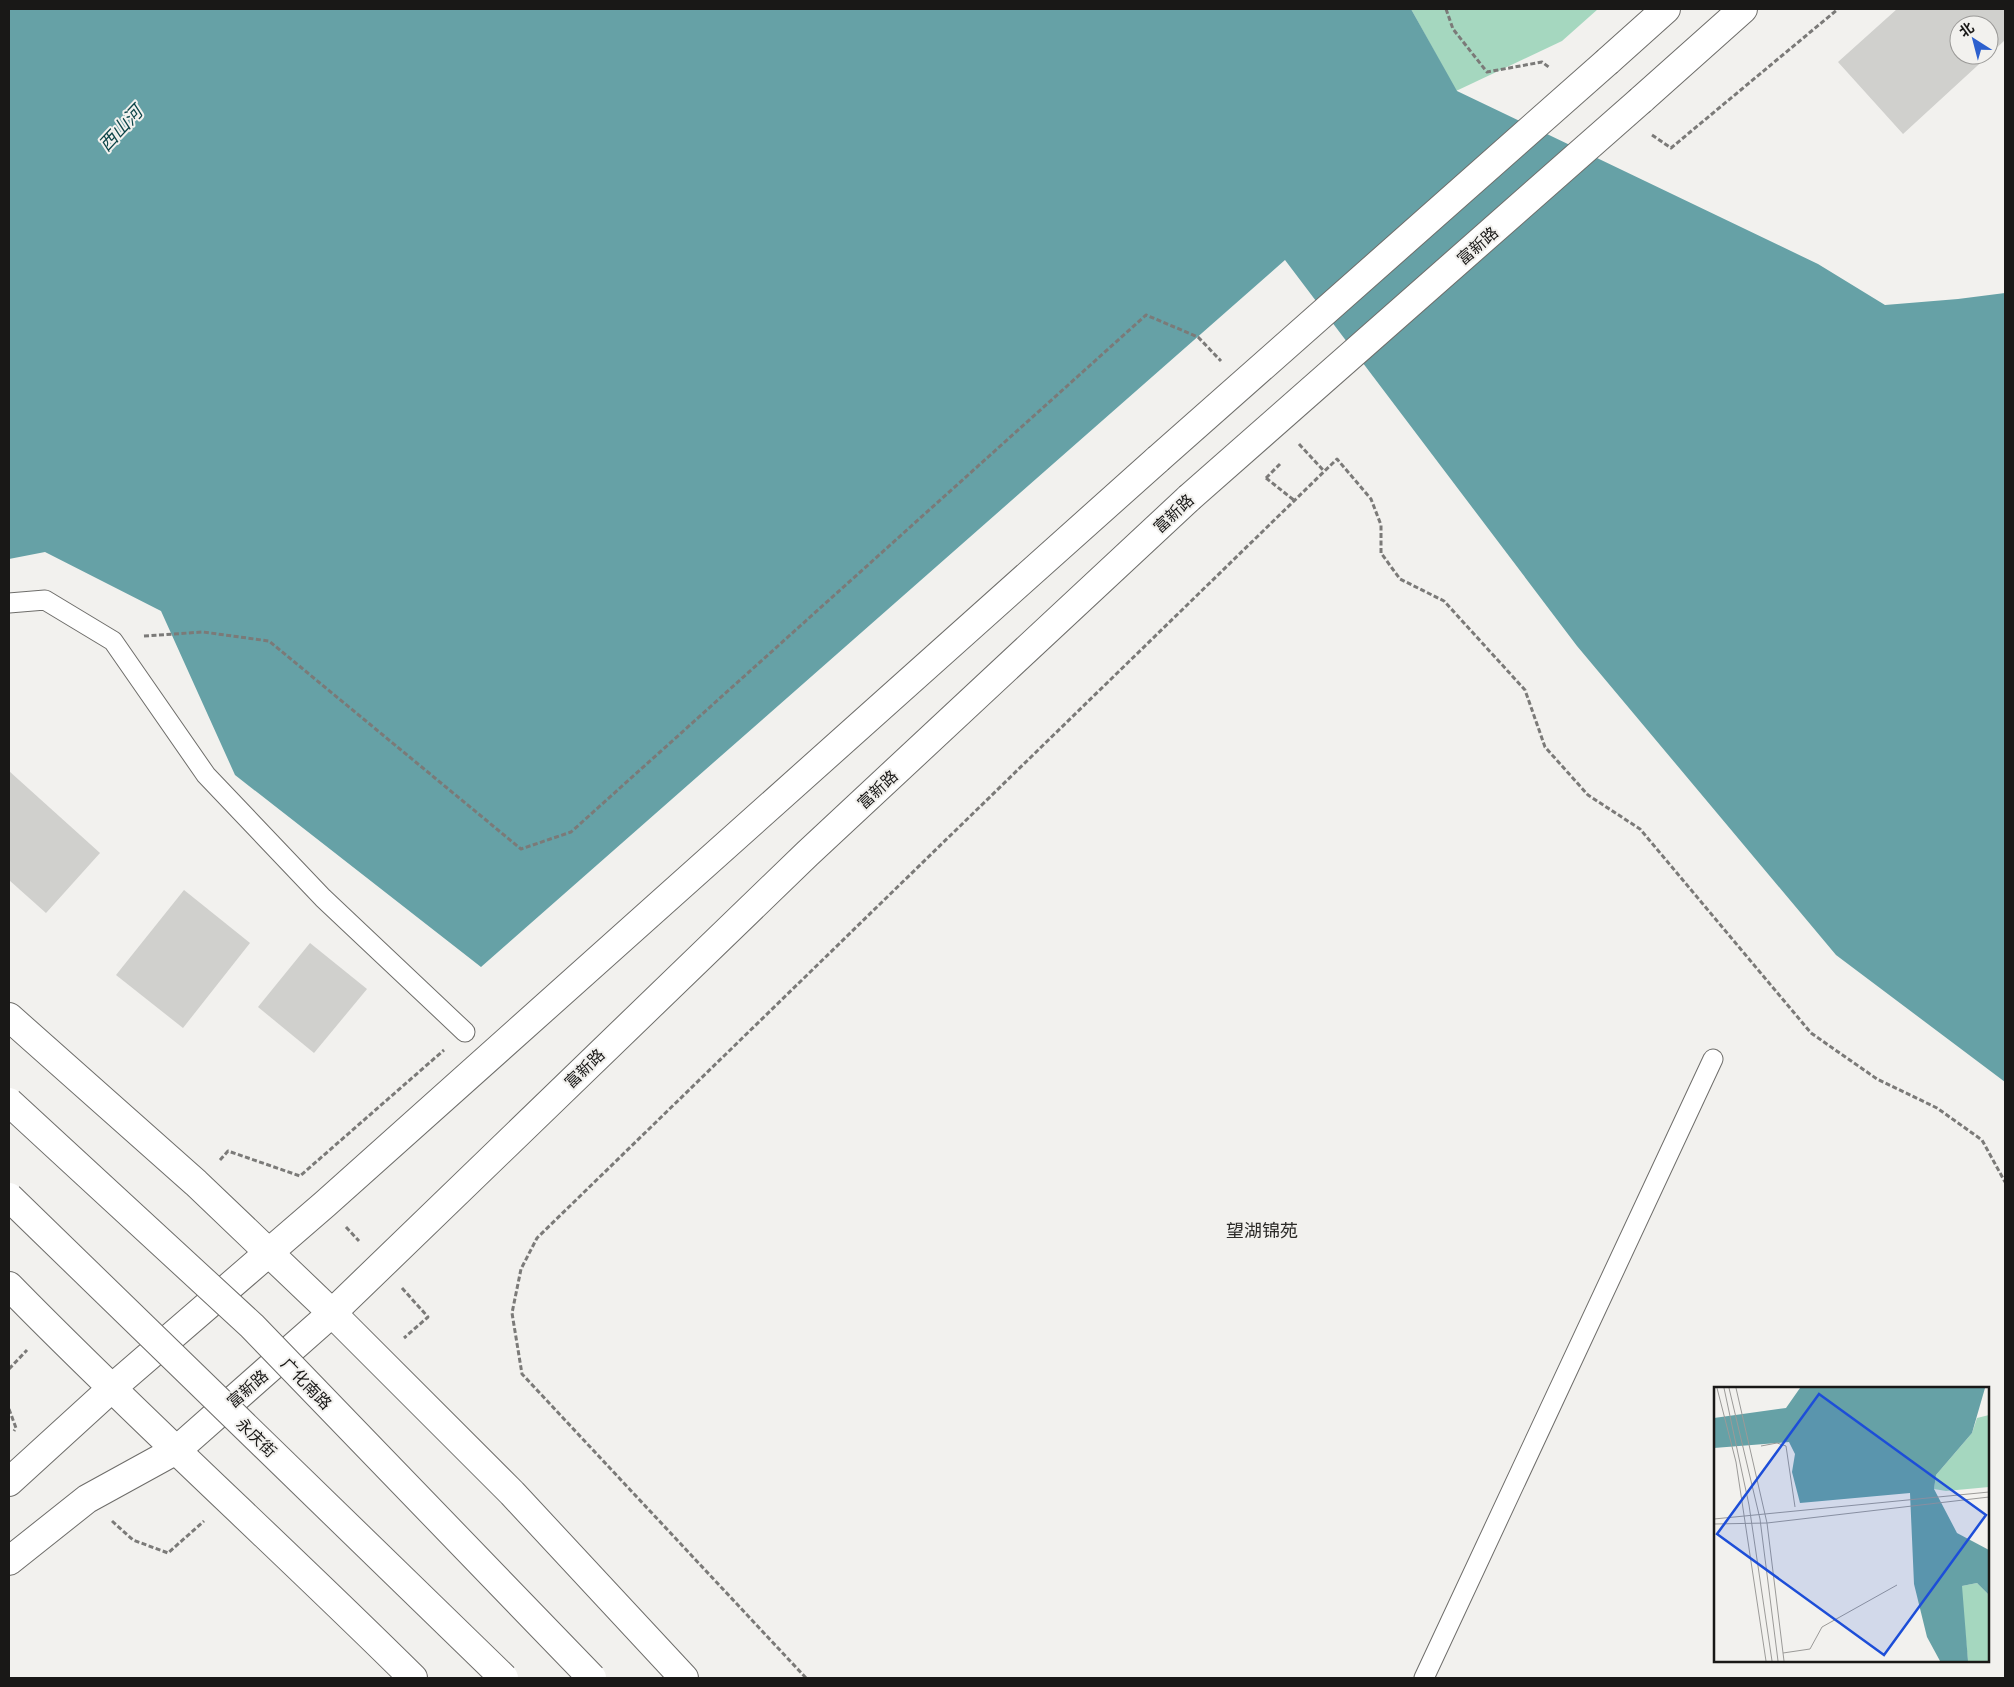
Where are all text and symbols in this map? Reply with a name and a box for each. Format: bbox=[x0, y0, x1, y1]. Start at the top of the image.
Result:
north arrow bbox=[1949, 15, 1999, 65]
text: 北 bbox=[1955, 18, 1977, 40]
water label: 西山河 bbox=[94, 99, 149, 155]
street label: 富新路 bbox=[1453, 222, 1501, 268]
street label: 富新路 bbox=[1149, 490, 1197, 536]
street label: 富新路 bbox=[853, 766, 901, 812]
street label: 富新路 bbox=[560, 1044, 608, 1092]
district label: 望湖锦苑 bbox=[1226, 1219, 1298, 1241]
street label: 广化南路 bbox=[278, 1353, 336, 1413]
street label: 富新路 bbox=[223, 1365, 271, 1411]
inset map bbox=[1714, 1387, 1989, 1662]
street label: 永庆街 bbox=[233, 1413, 281, 1461]

